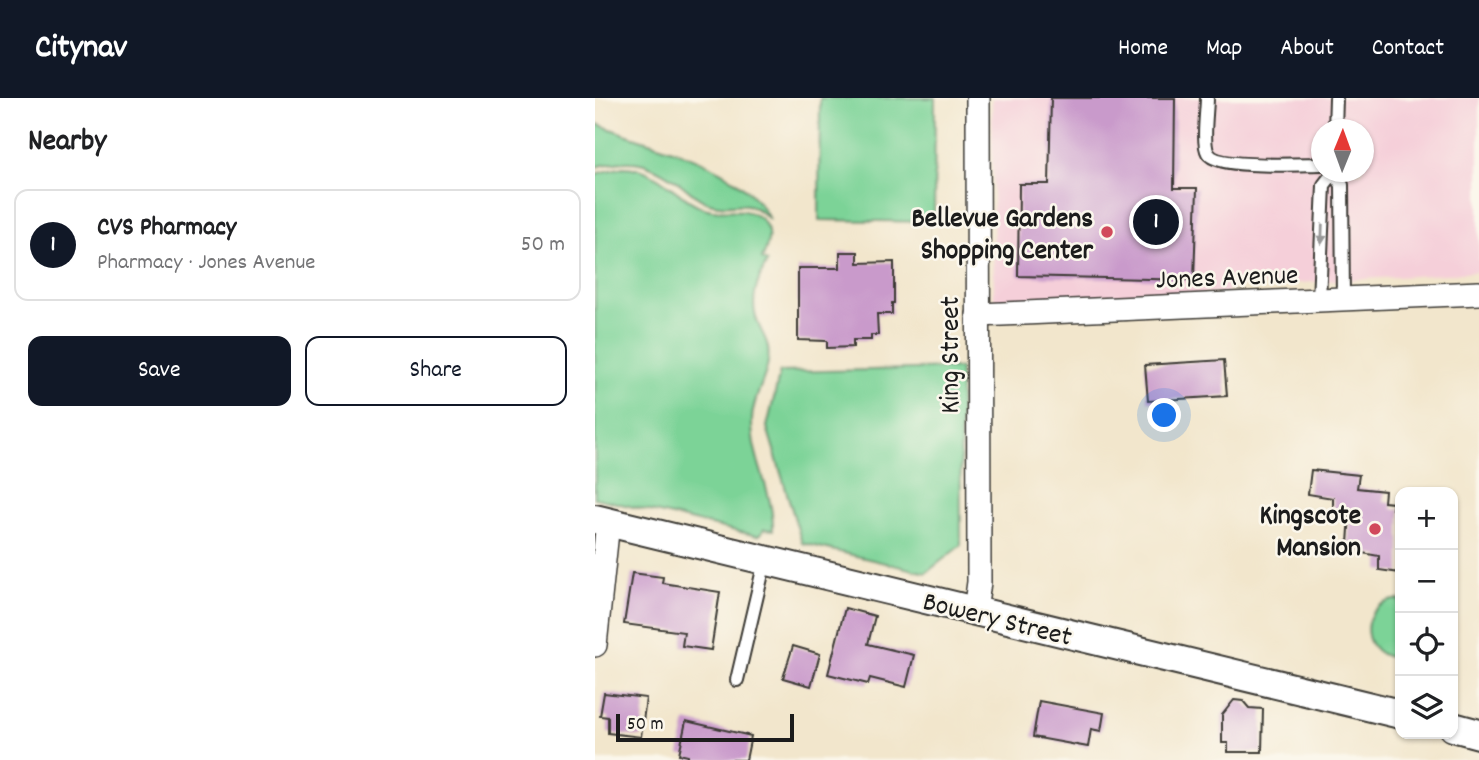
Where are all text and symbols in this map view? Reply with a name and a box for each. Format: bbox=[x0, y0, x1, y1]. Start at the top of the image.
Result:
text: Citynav bbox=[35, 26, 127, 73]
text: Home bbox=[1118, 32, 1168, 66]
text: Map bbox=[1206, 32, 1242, 66]
text: About bbox=[1280, 32, 1334, 66]
text: Contact bbox=[1372, 32, 1444, 66]
north arrow bbox=[1311, 119, 1374, 182]
text: Nearby bbox=[28, 122, 106, 165]
pin: 1 bbox=[1133, 196, 1179, 248]
place label: Bellevue Gardens Shopping Center bbox=[911, 201, 1094, 273]
text: CVS Pharmacy bbox=[97, 210, 236, 247]
marker: Bellevue Gardens Shopping Center bbox=[1099, 224, 1115, 240]
one-way arrow bbox=[1316, 224, 1327, 246]
text: 1 bbox=[50, 229, 56, 262]
text: 50 m bbox=[521, 229, 565, 262]
text: Pharmacy · Jones Avenue bbox=[97, 247, 315, 280]
street label: Jones Avenue bbox=[1155, 258, 1299, 302]
street label: King Street bbox=[933, 296, 973, 414]
button: Save bbox=[28, 336, 291, 406]
button: Share bbox=[305, 336, 567, 406]
your location bbox=[1147, 398, 1181, 432]
map controls bbox=[1395, 487, 1458, 739]
button: + bbox=[1395, 487, 1458, 550]
place label: Kingscote Mansion bbox=[1260, 498, 1361, 570]
marker: Kingscote Mansion bbox=[1367, 521, 1383, 537]
button: − bbox=[1395, 550, 1458, 613]
street label: Bowery Street bbox=[918, 584, 1076, 660]
button: locate bbox=[1395, 613, 1458, 676]
button: layers bbox=[1395, 676, 1458, 739]
scale bar bbox=[616, 711, 795, 743]
text: 50 m bbox=[627, 712, 664, 739]

